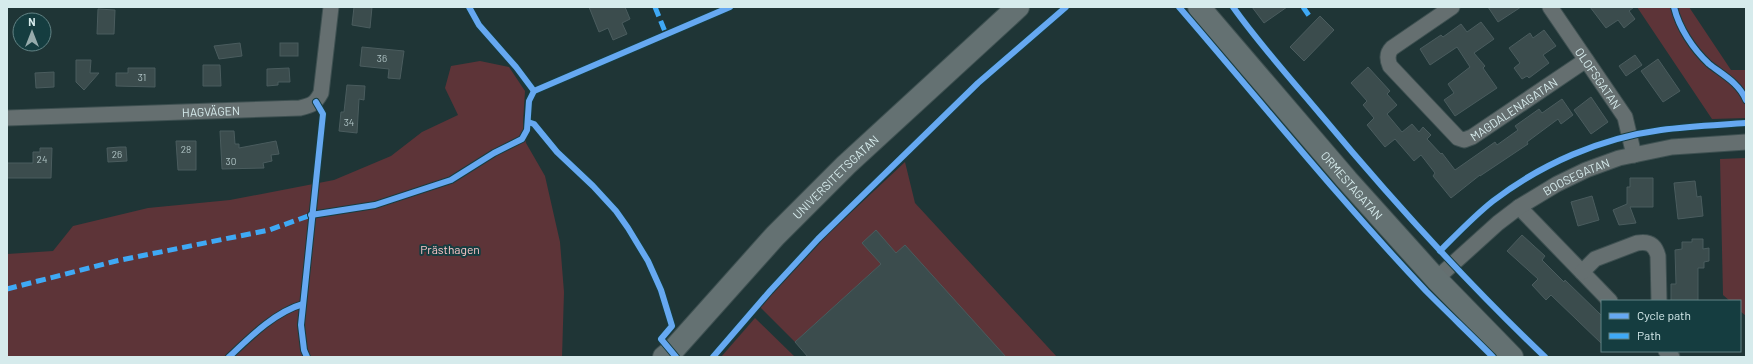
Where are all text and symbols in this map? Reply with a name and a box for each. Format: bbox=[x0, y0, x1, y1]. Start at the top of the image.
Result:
north arrow bbox=[12, 12, 52, 52]
text: N bbox=[28, 15, 36, 28]
street label: OLOFSGATAN bbox=[1573, 45, 1624, 111]
house number: 36 bbox=[377, 52, 387, 64]
house number: 31 bbox=[138, 71, 146, 83]
street label: MAGDALENAGATAN bbox=[1467, 75, 1560, 143]
street label: HAGVÄGEN bbox=[182, 103, 240, 119]
house number: 34 bbox=[344, 116, 354, 128]
street label: UNIVERSITETSGATAN bbox=[790, 132, 881, 221]
house number: 28 bbox=[181, 143, 191, 155]
house number: 26 bbox=[112, 148, 122, 160]
street label: ORMESTAGATAN bbox=[1318, 148, 1386, 222]
house number: 24 bbox=[37, 153, 47, 165]
house number: 30 bbox=[226, 155, 236, 167]
street label: BOOSEGATAN bbox=[1540, 155, 1611, 198]
park label: Prästhagen bbox=[420, 242, 480, 256]
legend bbox=[1601, 300, 1741, 352]
text: Cycle path bbox=[1637, 308, 1691, 322]
text: Path bbox=[1637, 328, 1661, 342]

